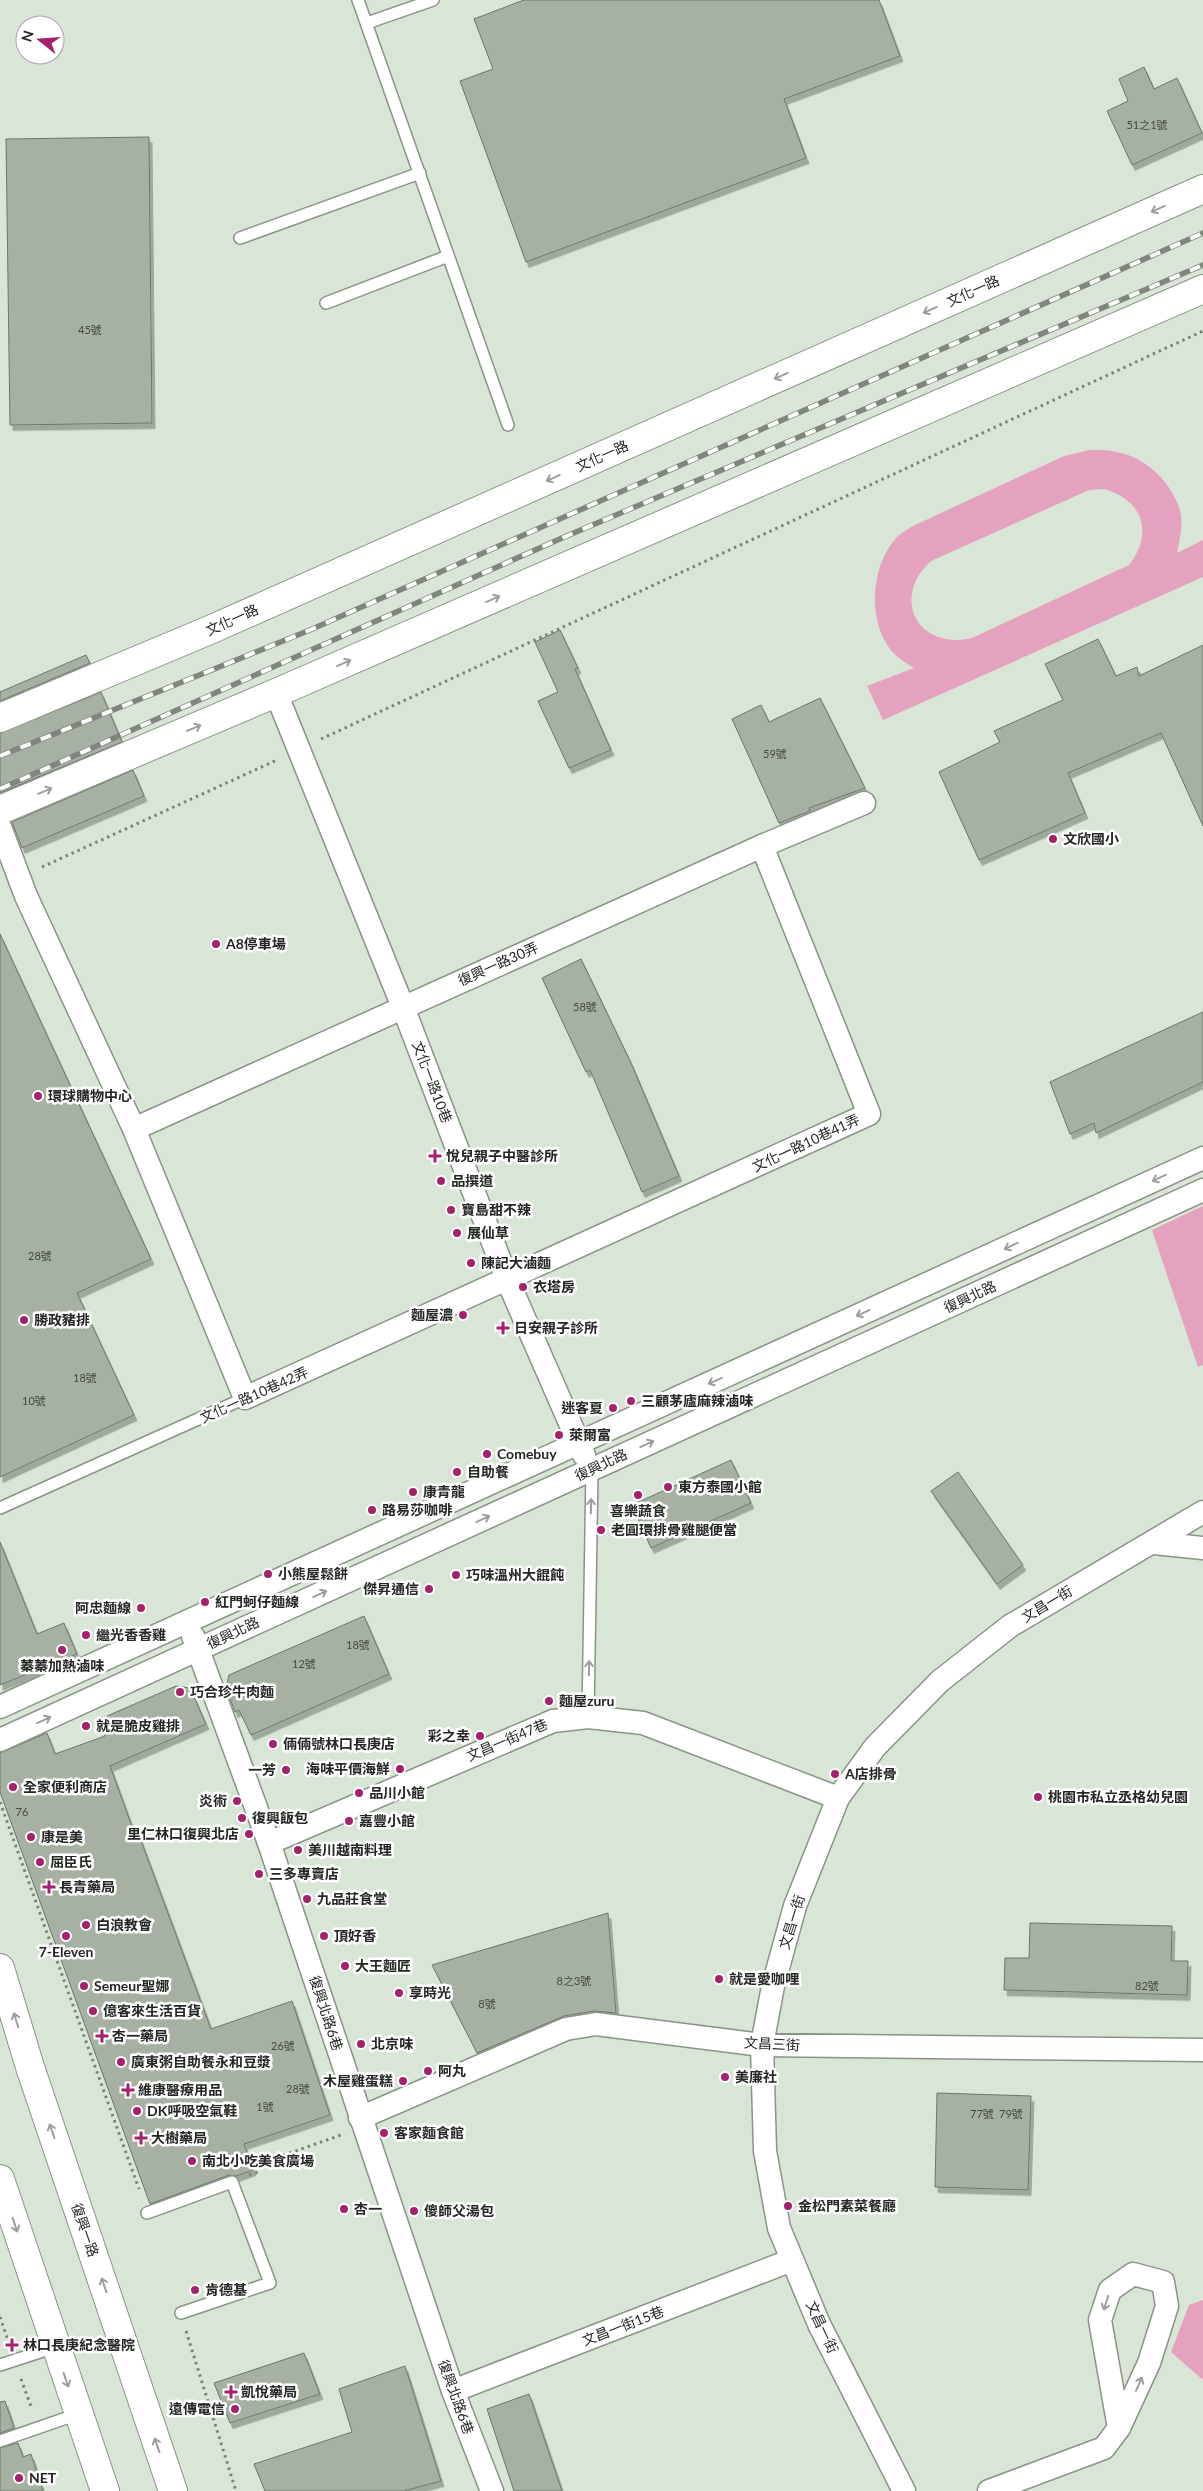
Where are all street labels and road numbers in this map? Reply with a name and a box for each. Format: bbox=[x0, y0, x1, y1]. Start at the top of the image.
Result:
street label: 文化一路 bbox=[944, 271, 1002, 310]
street label: 文化一路 bbox=[573, 436, 631, 475]
street label: 文化一路 bbox=[203, 600, 261, 639]
street label: 復興一路30弄 bbox=[455, 938, 541, 989]
street label: 文化一路10巷 bbox=[409, 1039, 456, 1125]
street label: 文化一路10巷41弄 bbox=[749, 1110, 862, 1175]
street label: 復興北路 bbox=[941, 1277, 999, 1316]
street label: 文化一路10巷42弄 bbox=[197, 1363, 310, 1426]
street label: 復興北路 bbox=[572, 1445, 630, 1484]
street label: 文昌一街 bbox=[1018, 1582, 1075, 1625]
street label: 復興北路 bbox=[204, 1613, 262, 1652]
street label: 文昌一街47巷 bbox=[464, 1715, 550, 1764]
street label: 文昌一街 bbox=[775, 1893, 808, 1951]
street label: 復興北路6巷 bbox=[306, 1973, 347, 2053]
street label: 文昌三街 bbox=[744, 2034, 800, 2053]
street label: 復興一路 bbox=[68, 2201, 103, 2259]
street label: 文昌一街 bbox=[803, 2298, 842, 2356]
street label: 文昌一街15巷 bbox=[580, 2302, 666, 2349]
street label: 復興北路6巷 bbox=[435, 2357, 478, 2436]

